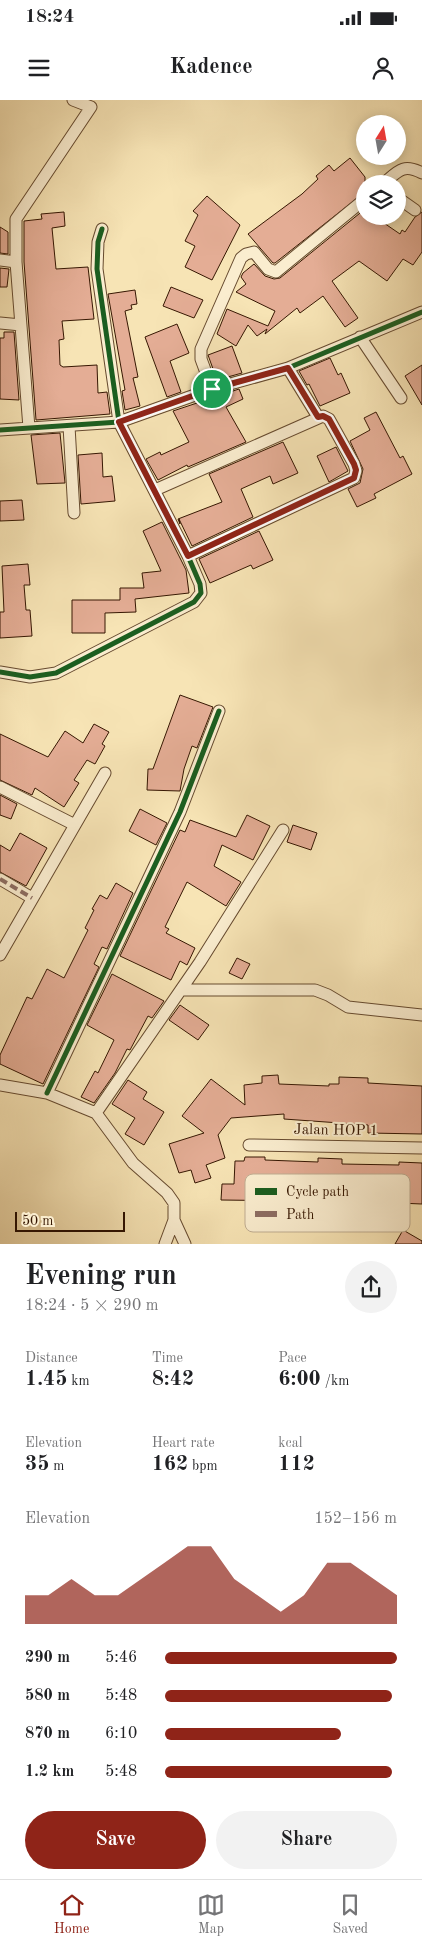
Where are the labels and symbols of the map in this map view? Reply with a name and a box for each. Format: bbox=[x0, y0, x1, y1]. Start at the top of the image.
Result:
north arrow bbox=[356, 115, 406, 165]
pin bbox=[191, 368, 233, 410]
street label: Jalan HOP 1 bbox=[294, 1123, 378, 1139]
legend bbox=[245, 1174, 410, 1232]
text: Cycle path bbox=[286, 1185, 349, 1199]
text: Path bbox=[286, 1208, 315, 1222]
scale bar bbox=[15, 1209, 125, 1232]

